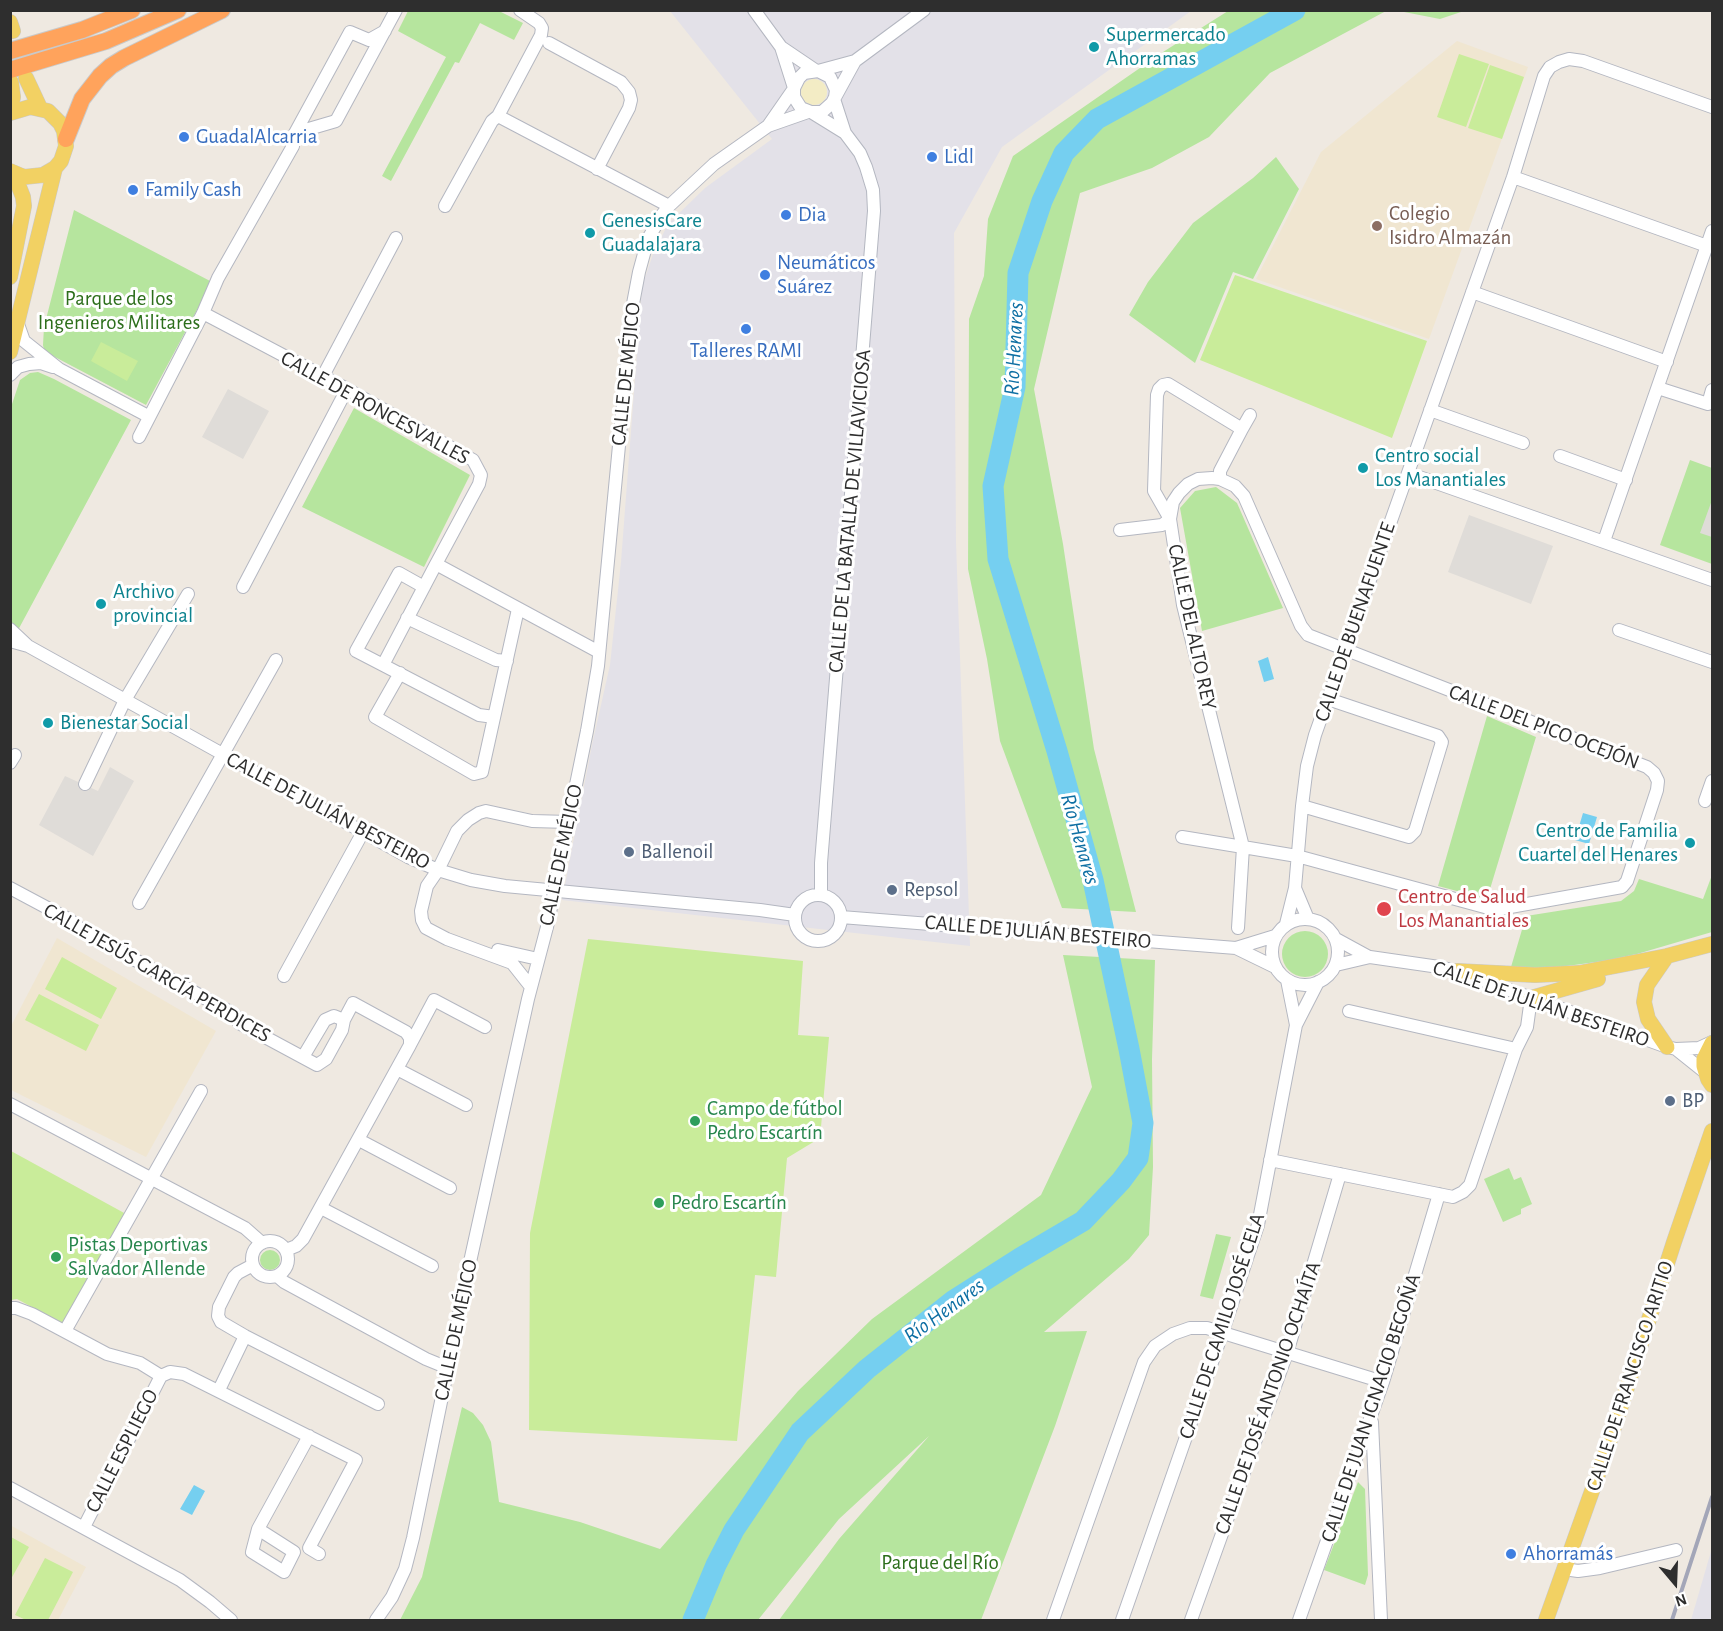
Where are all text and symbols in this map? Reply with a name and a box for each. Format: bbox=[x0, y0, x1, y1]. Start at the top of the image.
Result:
place label: Supermercado Ahorramas bbox=[1106, 22, 1226, 72]
marker: Supermercado Ahorramas bbox=[1087, 40, 1101, 54]
place label: GuadalAlcarria bbox=[196, 124, 317, 150]
marker: GuadalAlcarria bbox=[177, 130, 191, 144]
place label: Lidl bbox=[944, 144, 974, 170]
marker: Lidl bbox=[925, 150, 939, 164]
place label: Family Cash bbox=[145, 177, 242, 203]
marker: Family Cash bbox=[126, 183, 140, 197]
place label: Colegio Isidro Almazán bbox=[1389, 201, 1511, 251]
place label: Dia bbox=[798, 202, 826, 228]
place label: GenesisCare Guadalajara bbox=[602, 208, 702, 258]
marker: Dia bbox=[779, 208, 793, 222]
marker: Colegio Isidro Almazán bbox=[1370, 219, 1384, 233]
marker: GenesisCare Guadalajara bbox=[583, 226, 597, 240]
place label: Neumáticos Suárez bbox=[777, 250, 876, 300]
marker: Neumáticos Suárez bbox=[758, 268, 772, 282]
park label: Parque de los Ingenieros Militares bbox=[38, 286, 200, 336]
street label: CALLE DE MÉJICO bbox=[606, 301, 646, 447]
water label: Río Henares bbox=[998, 302, 1030, 396]
marker: Talleres RAMI bbox=[739, 322, 753, 336]
place label: Talleres RAMI bbox=[690, 338, 802, 364]
street label: CALLE DE RONCESVALLES bbox=[276, 346, 474, 470]
street label: CALLE DE LA BATALLA DE VILLAVICIOSA bbox=[823, 348, 877, 674]
place label: Centro social Los Manantiales bbox=[1375, 443, 1506, 493]
marker: Centro social Los Manantiales bbox=[1356, 461, 1370, 475]
street label: CALLE DE BUENAFUENTE bbox=[1309, 519, 1401, 725]
street label: CALLE DEL ALTO REY bbox=[1162, 542, 1222, 712]
place label: Archivo provincial bbox=[113, 579, 193, 629]
marker: Archivo provincial bbox=[94, 597, 108, 611]
street label: CALLE DEL PICO OCEJÓN bbox=[1445, 679, 1643, 775]
place label: Bienestar Social bbox=[60, 710, 189, 736]
marker: Bienestar Social bbox=[41, 716, 55, 730]
street label: CALLE DE JULIÁN BESTEIRO bbox=[222, 747, 434, 875]
street label: CALLE DE MÉJICO bbox=[534, 782, 588, 928]
water label: Río Henares bbox=[1054, 791, 1106, 887]
place label: Centro de Familia Cuartel del Henares bbox=[1518, 818, 1678, 868]
marker: Centro de Familia Cuartel del Henares bbox=[1683, 836, 1697, 850]
place label: Ballenoil bbox=[641, 839, 713, 865]
marker: Ballenoil bbox=[622, 845, 636, 859]
place label: Repsol bbox=[904, 877, 959, 903]
marker: Repsol bbox=[885, 883, 899, 897]
place label: Centro de Salud Los Manantiales bbox=[1398, 884, 1529, 934]
street label: CALLE JESÚS GARCÍA PERDICES bbox=[39, 898, 275, 1048]
marker: Centro de Salud Los Manantiales bbox=[1375, 900, 1393, 918]
street label: CALLE DE JULIÁN BESTEIRO bbox=[924, 910, 1152, 954]
street label: CALLE DE JULIÁN BESTEIRO bbox=[1430, 955, 1652, 1053]
place label: BP bbox=[1682, 1088, 1704, 1114]
marker: BP bbox=[1663, 1094, 1677, 1108]
place label: Campo de fútbol Pedro Escartín bbox=[707, 1096, 843, 1146]
marker: Campo de fútbol Pedro Escartín bbox=[688, 1114, 702, 1128]
place label: Pedro Escartín bbox=[671, 1190, 787, 1216]
marker: Pedro Escartín bbox=[652, 1196, 666, 1210]
street label: CALLE DE CAMILO JOSÉ CELA bbox=[1174, 1210, 1270, 1442]
place label: Pistas Deportivas Salvador Allende bbox=[68, 1232, 208, 1282]
marker: Pistas Deportivas Salvador Allende bbox=[49, 1250, 63, 1264]
street label: CALLE DE MÉJICO bbox=[429, 1257, 483, 1403]
street label: CALLE DE JOSÉ ANTONIO OCHAÍTA bbox=[1209, 1258, 1327, 1538]
street label: CALLE DE FRANCISCO ARITIO bbox=[1581, 1258, 1679, 1494]
street label: CALLE DE JUAN IGNACIO BEGOÑA bbox=[1316, 1270, 1426, 1546]
water label: Río Henares bbox=[898, 1273, 990, 1349]
street label: CALLE ESPLIEGO bbox=[80, 1385, 164, 1517]
place label: Ahorramás bbox=[1523, 1541, 1613, 1567]
marker: Ahorramás bbox=[1504, 1547, 1518, 1561]
park label: Parque del Río bbox=[881, 1550, 999, 1576]
north arrow bbox=[1645, 1553, 1705, 1613]
text: N bbox=[1673, 1591, 1689, 1609]

